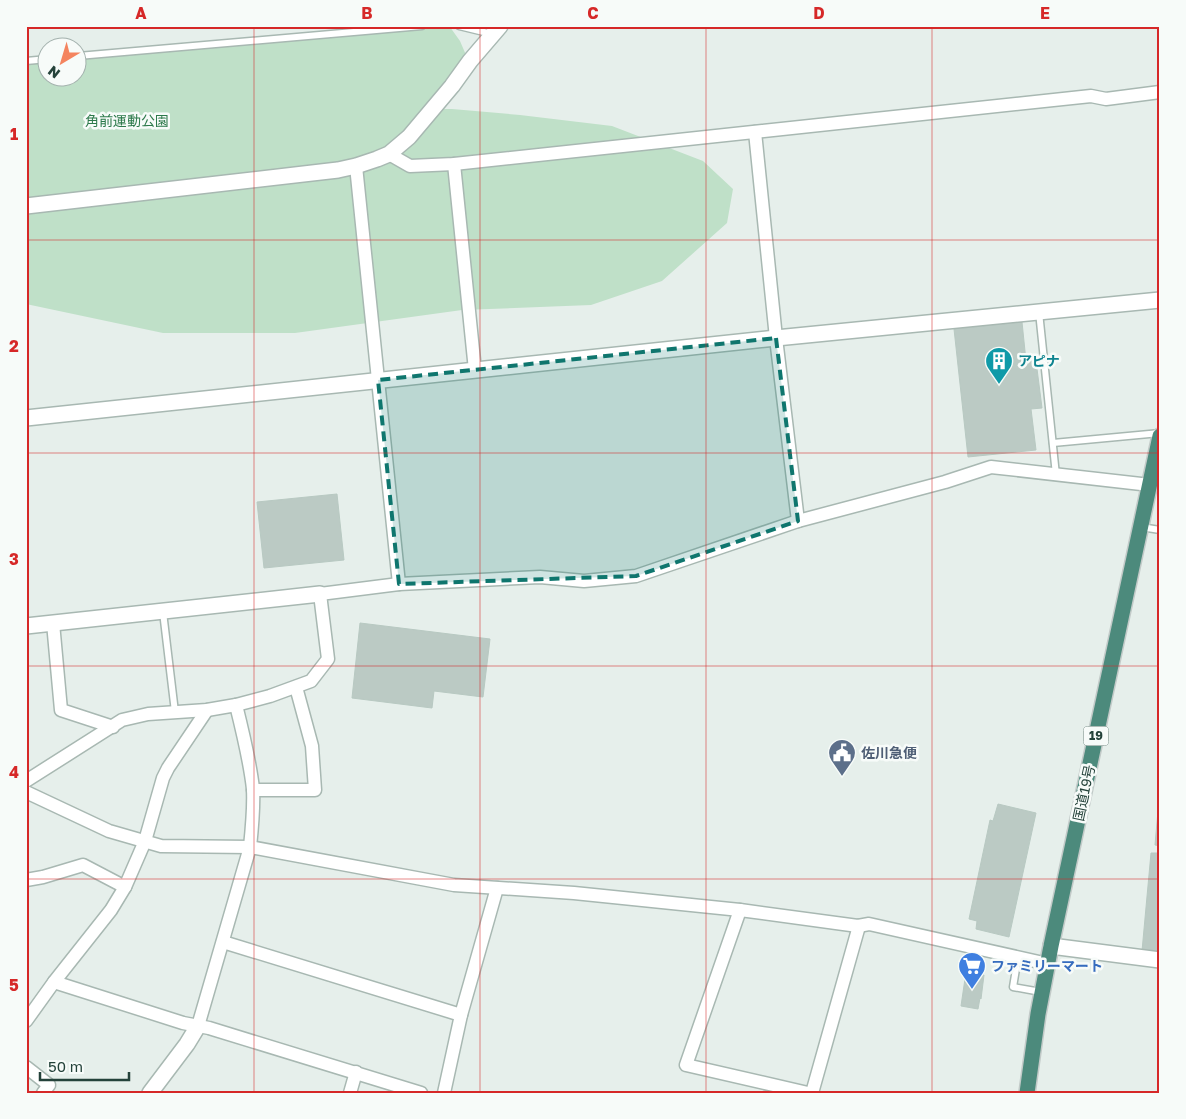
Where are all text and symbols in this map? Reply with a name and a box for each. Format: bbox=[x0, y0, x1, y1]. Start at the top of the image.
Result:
text: A bbox=[135, 3, 147, 23]
text: B bbox=[361, 3, 373, 23]
text: C bbox=[587, 3, 599, 23]
text: D bbox=[813, 3, 825, 23]
text: E bbox=[1040, 3, 1050, 23]
north arrow bbox=[38, 38, 88, 88]
text: N bbox=[44, 63, 63, 83]
park label: 角前運動公園 bbox=[85, 112, 169, 129]
text: 1 bbox=[10, 124, 18, 144]
text: 2 bbox=[9, 336, 19, 356]
building icon: アピナ bbox=[984, 346, 1014, 385]
place label: アピナ bbox=[1018, 352, 1060, 369]
text: 3 bbox=[9, 549, 19, 569]
road number: 19 bbox=[1084, 726, 1108, 746]
public building icon: 佐川急便 bbox=[827, 738, 857, 777]
place label: 佐川急便 bbox=[861, 744, 917, 761]
text: 4 bbox=[9, 762, 19, 782]
street label: 国道19号 bbox=[1069, 763, 1098, 823]
supermarket icon: ファミリーマート bbox=[957, 951, 987, 990]
place label: ファミリーマート bbox=[991, 957, 1103, 974]
text: 5 bbox=[9, 975, 19, 995]
scale bar bbox=[40, 1049, 129, 1081]
text: 50 m bbox=[48, 1057, 83, 1075]

